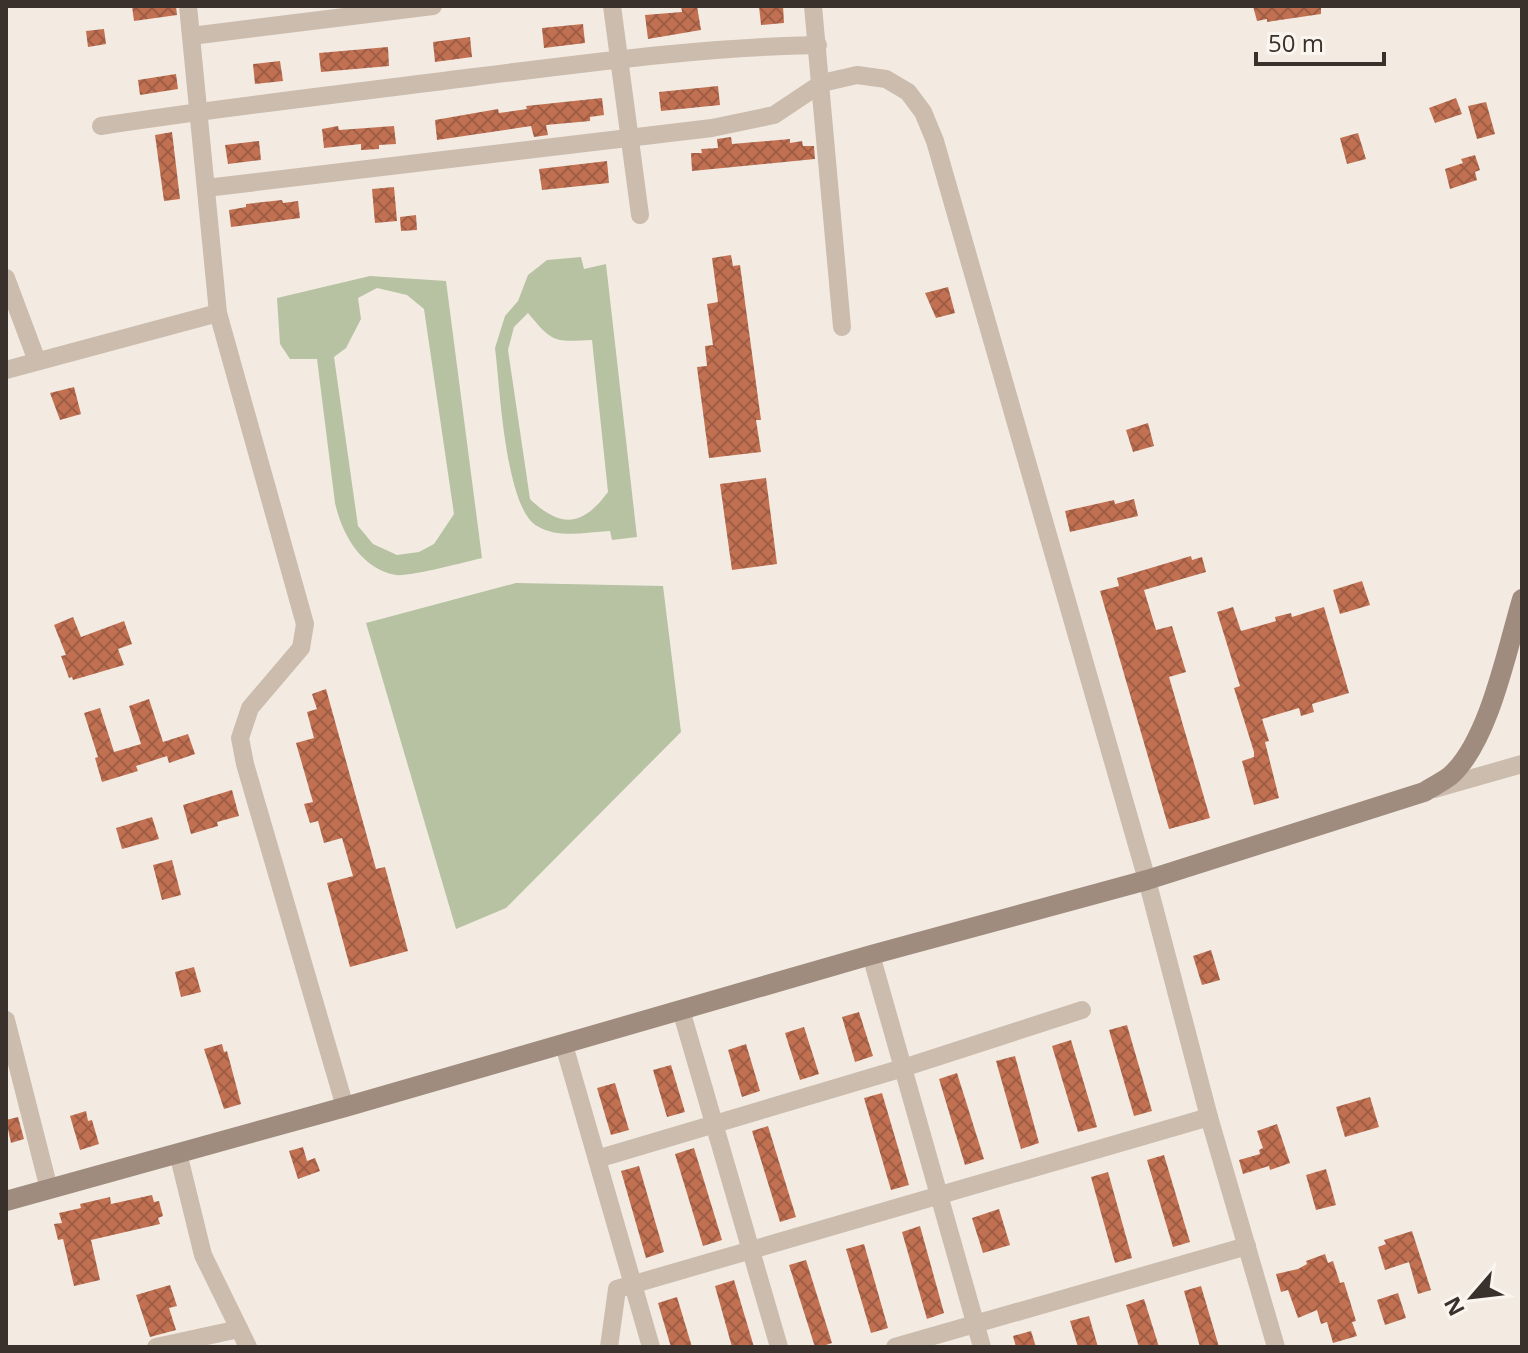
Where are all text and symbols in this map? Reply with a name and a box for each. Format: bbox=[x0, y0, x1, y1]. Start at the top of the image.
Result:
scale bar bbox=[1256, 16, 1384, 66]
text: 50 m bbox=[1268, 26, 1324, 59]
north arrow bbox=[1432, 1257, 1512, 1337]
text: N bbox=[1436, 1292, 1471, 1322]

